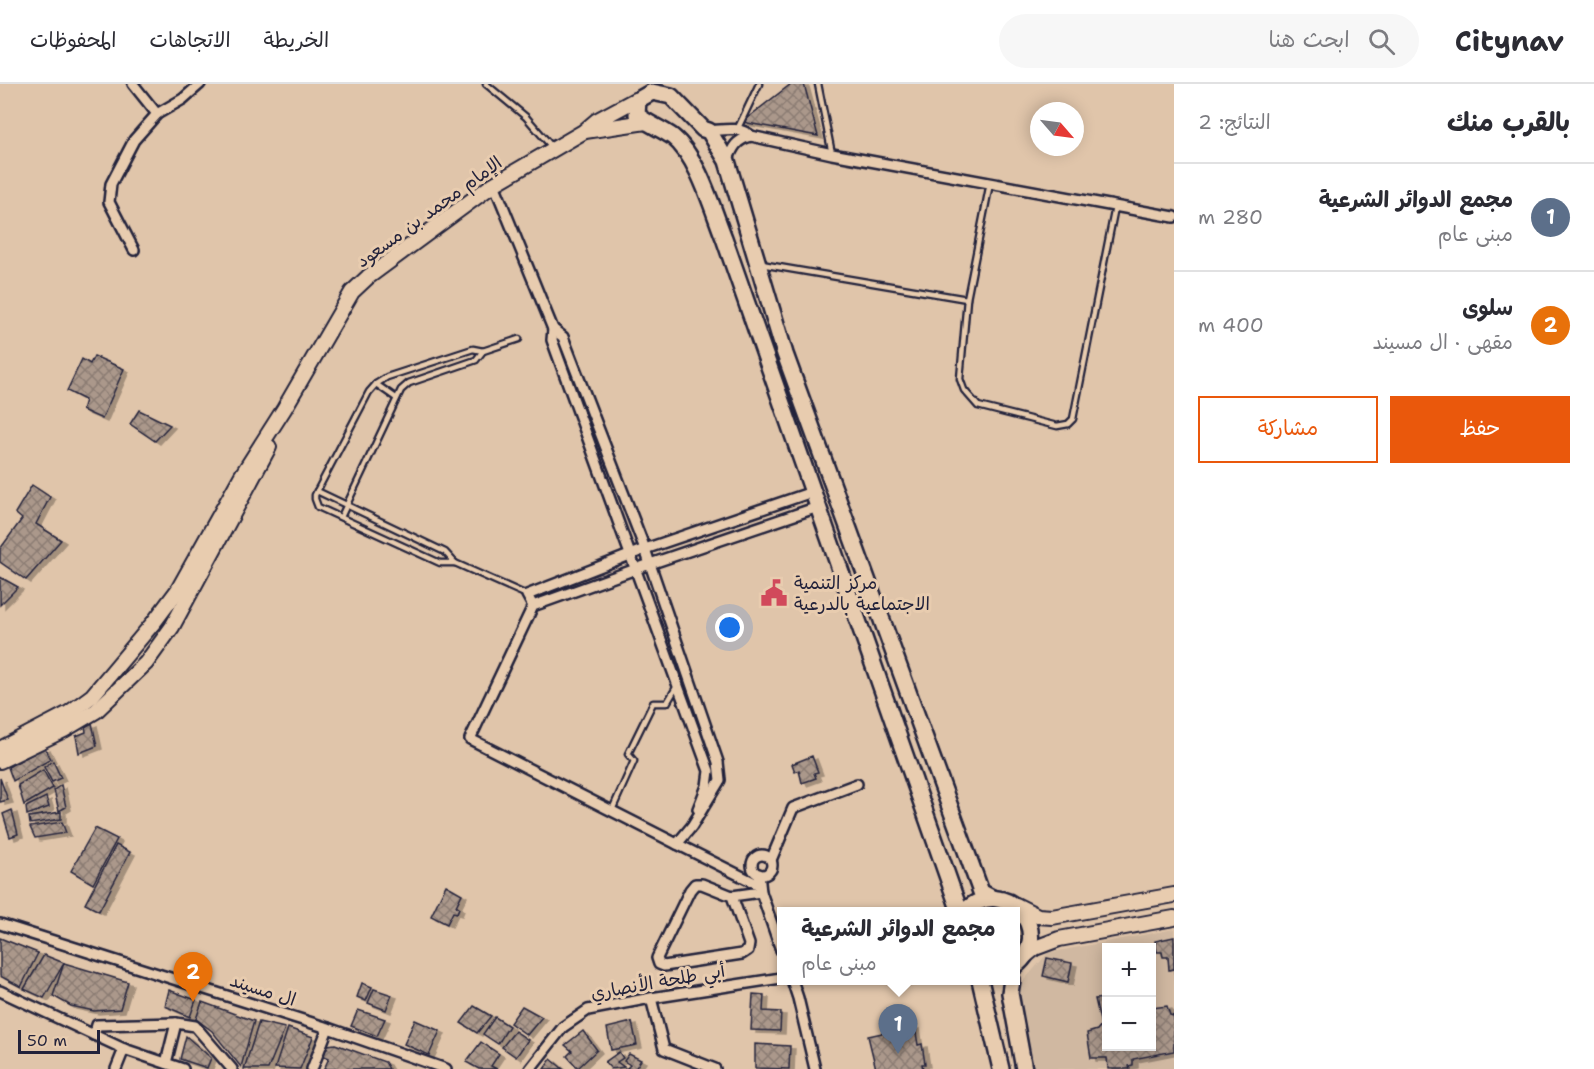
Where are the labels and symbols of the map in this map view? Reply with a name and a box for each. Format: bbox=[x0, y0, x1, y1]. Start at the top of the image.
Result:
north arrow bbox=[1030, 102, 1084, 156]
street label: الإمام محمد بن مسعود bbox=[351, 151, 508, 275]
place label: مركز التنمية الاجتماعية بالدرعية bbox=[794, 571, 930, 616]
public building icon: مركز التنمية الاجتماعية بالدرعية bbox=[759, 578, 789, 608]
your location bbox=[715, 613, 744, 642]
pin: 2 bbox=[174, 952, 212, 1002]
street label: أبي طلحة الأنصاري bbox=[589, 958, 728, 1010]
street label: ال مسيند bbox=[227, 968, 299, 1012]
pin: 1 bbox=[878, 1004, 918, 1054]
scale bar bbox=[18, 1027, 100, 1054]

